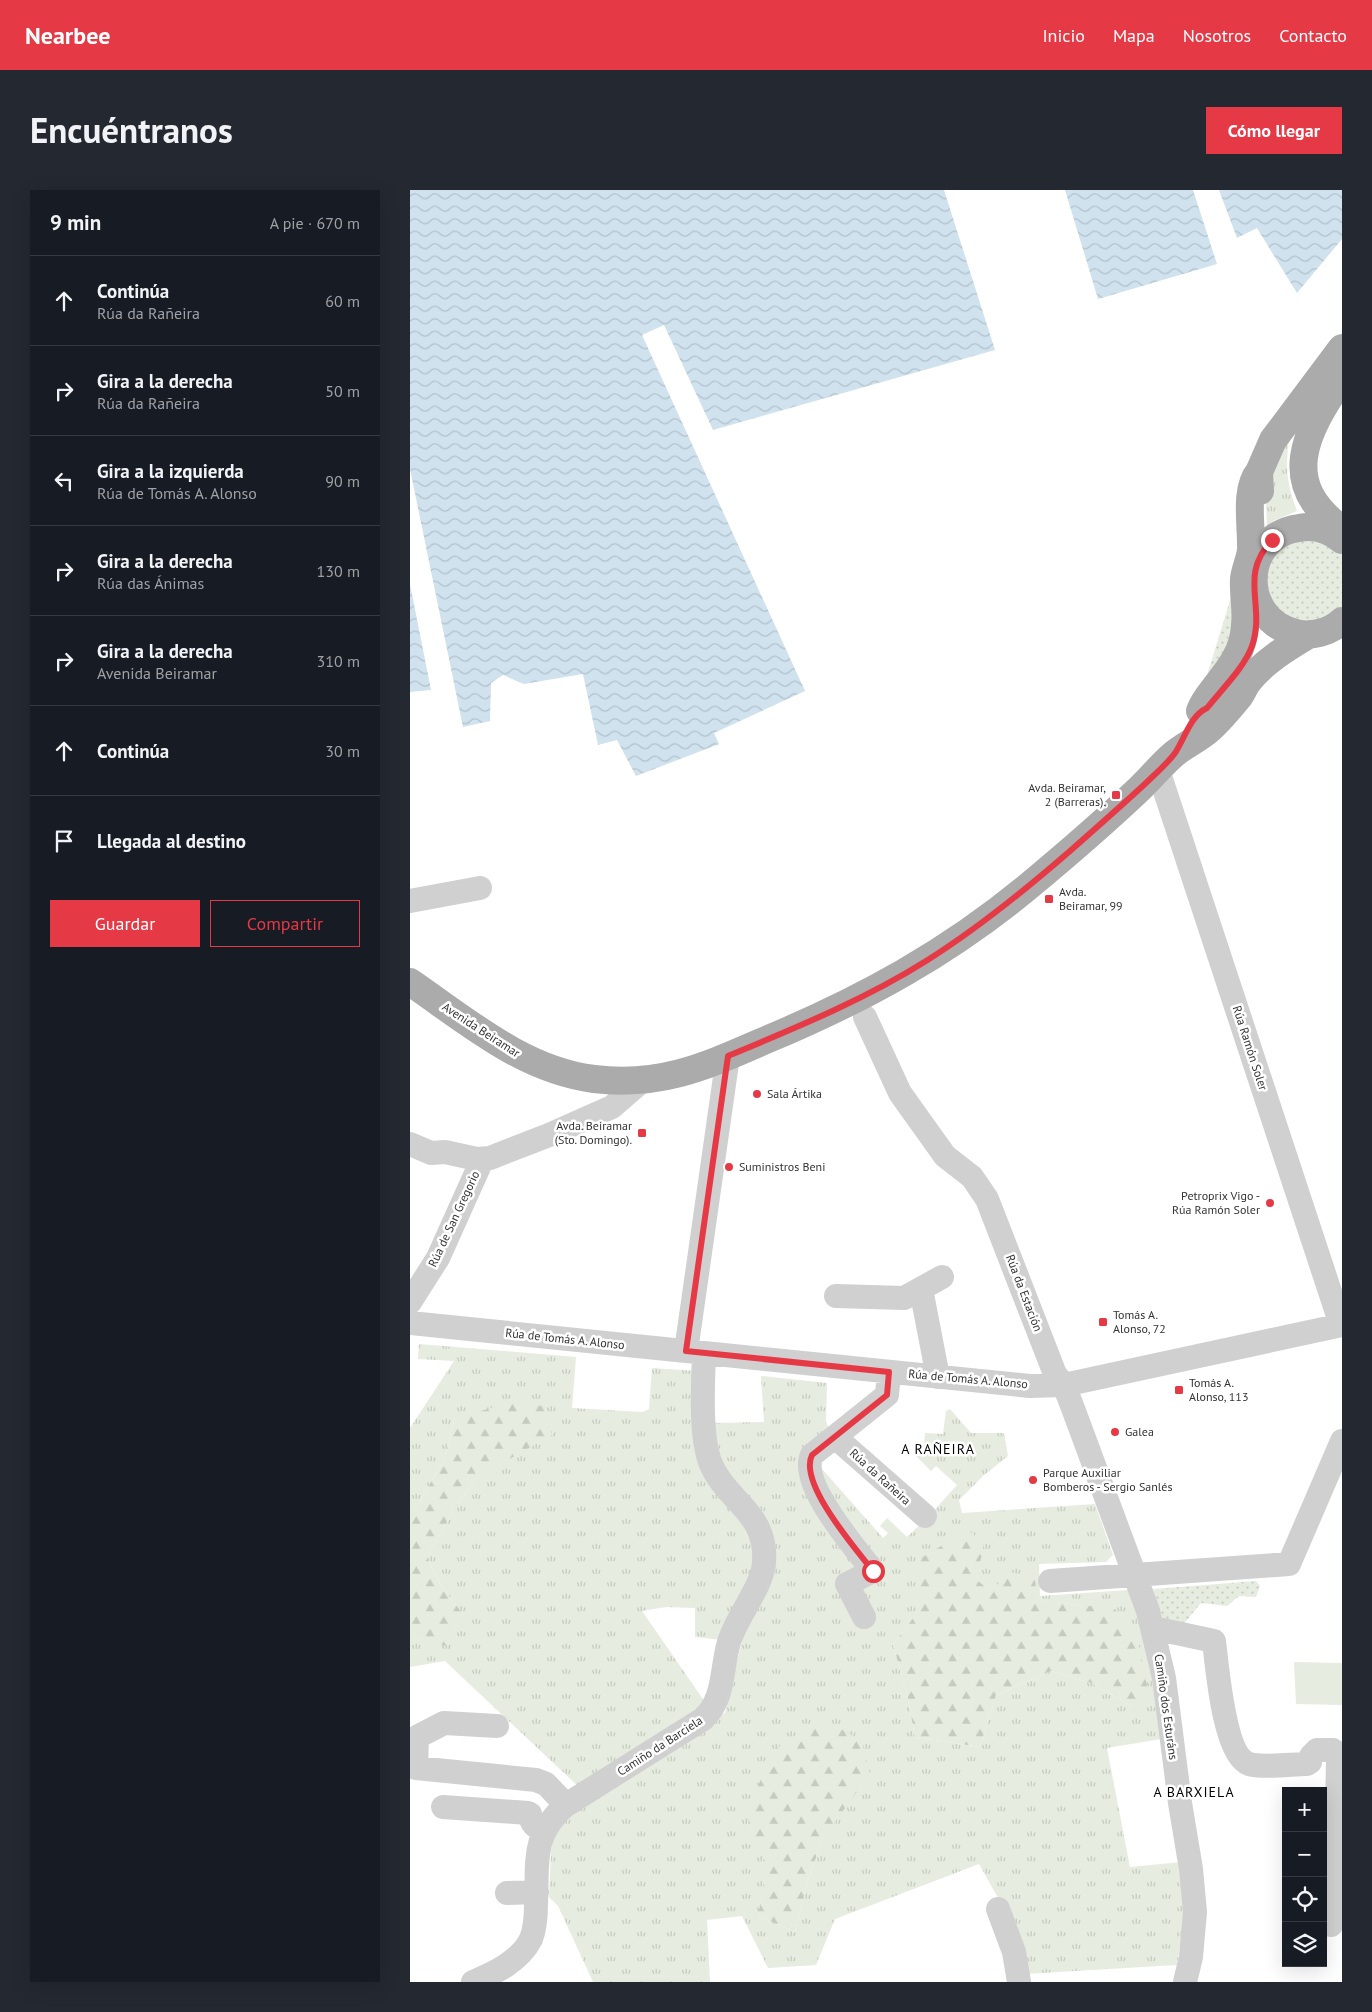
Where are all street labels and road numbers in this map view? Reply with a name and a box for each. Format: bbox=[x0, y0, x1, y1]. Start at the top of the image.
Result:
street label: Avenida Beiramar bbox=[439, 999, 523, 1060]
street label: Rúa Ramón Soler bbox=[1230, 1004, 1271, 1092]
street label: Rúa de San Gregorio bbox=[425, 1168, 482, 1269]
street label: Rúa da Estación bbox=[1003, 1252, 1046, 1334]
street label: Rúa de Tomás A. Alonso bbox=[505, 1325, 625, 1352]
street label: Rúa de Tomás A. Alonso bbox=[908, 1366, 1028, 1391]
street label: Rúa da Rañeira bbox=[847, 1445, 914, 1508]
street label: Camiño dos Esturáns bbox=[1152, 1653, 1181, 1761]
street label: Camiño da Barciela bbox=[614, 1712, 705, 1779]

